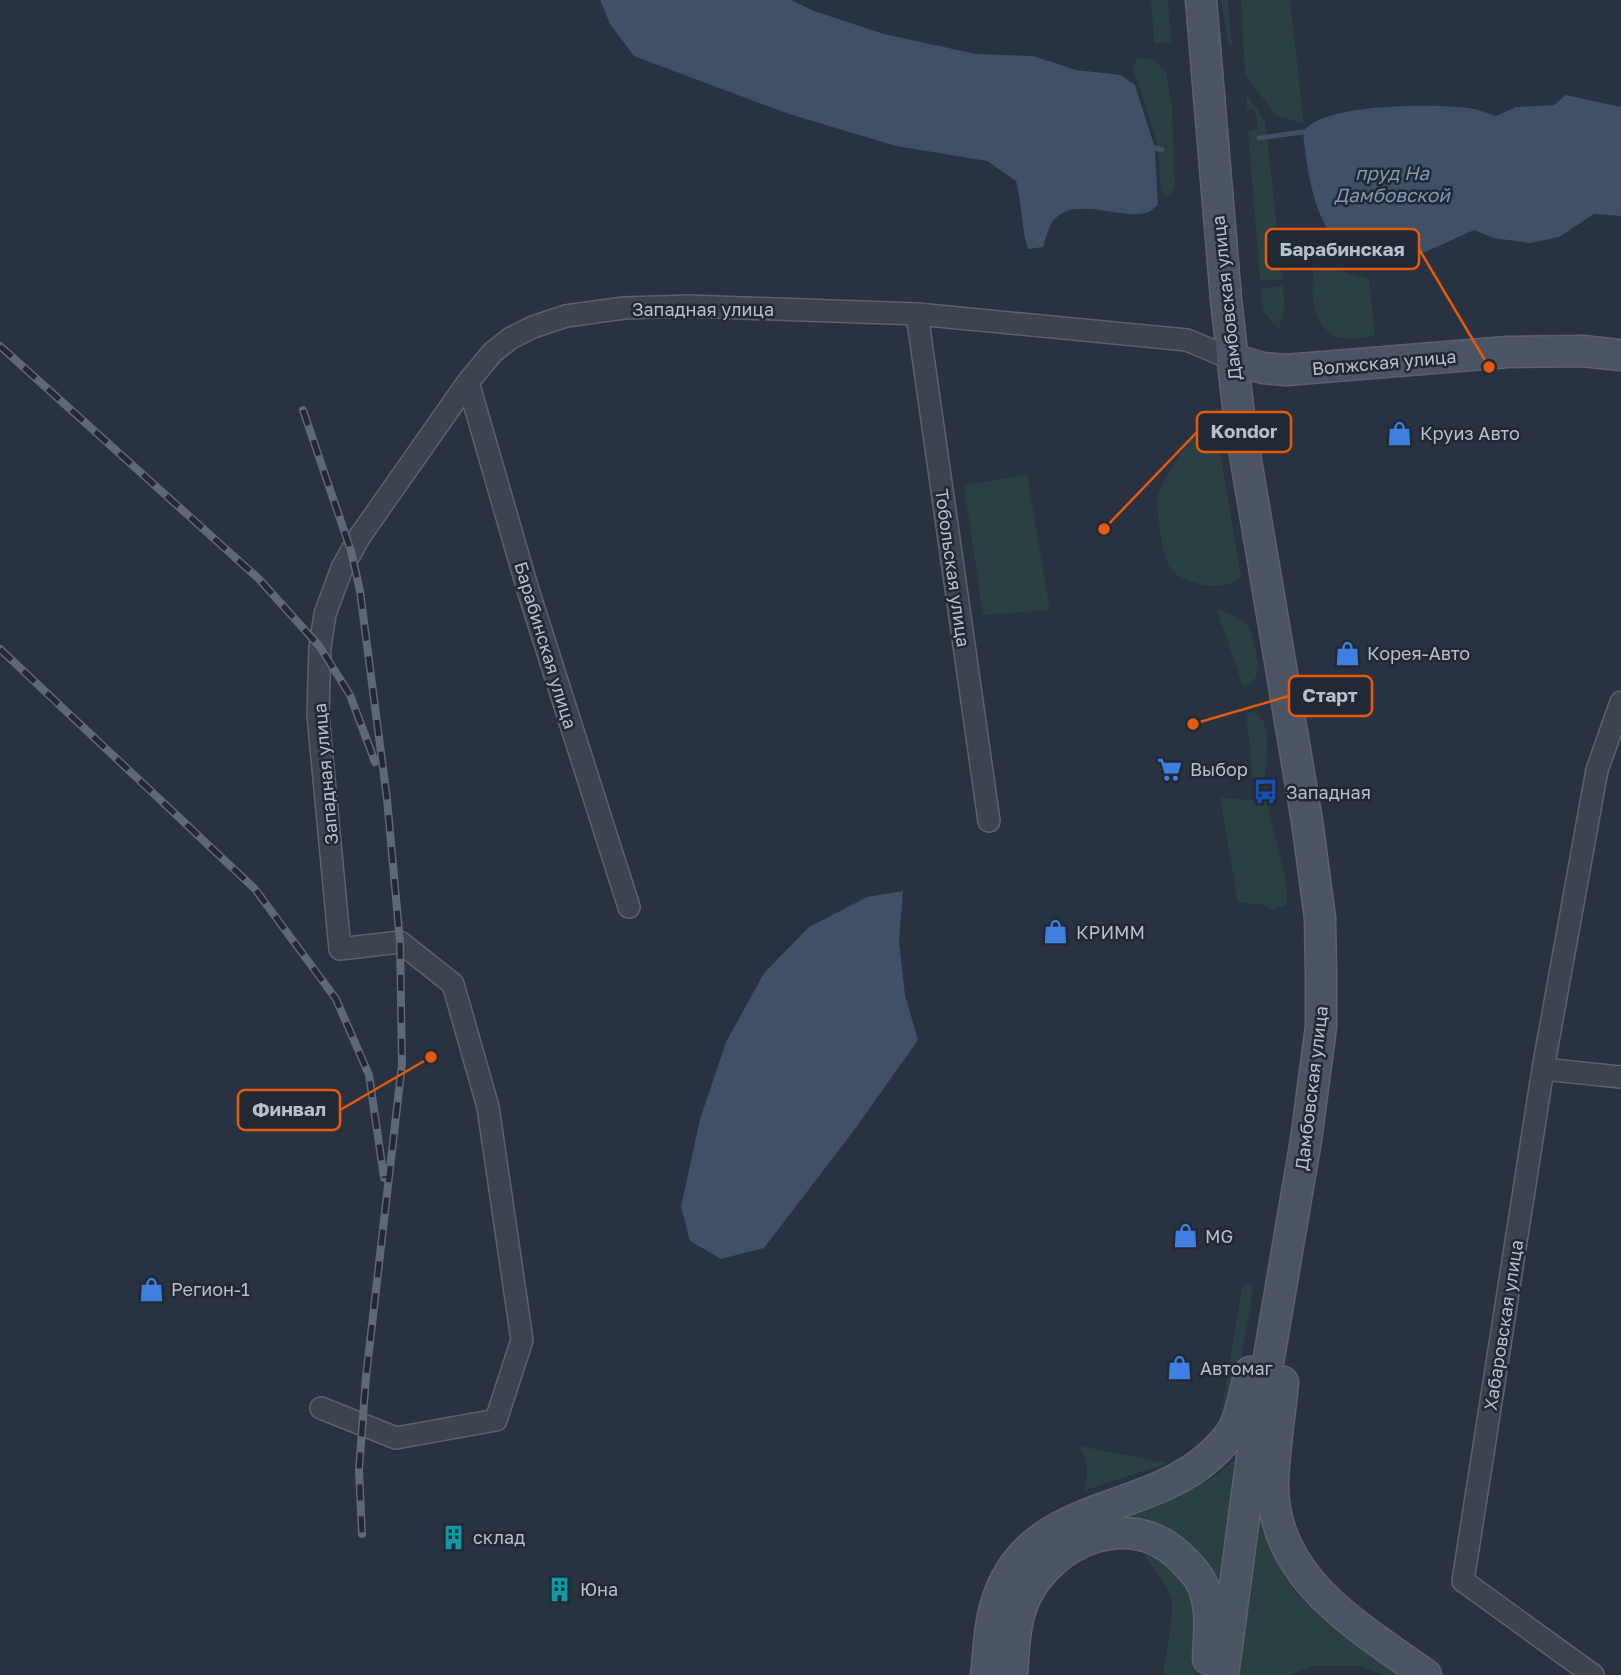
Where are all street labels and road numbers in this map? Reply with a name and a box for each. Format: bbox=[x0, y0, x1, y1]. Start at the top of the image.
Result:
street label: Дамбовская улица bbox=[1206, 214, 1246, 382]
street label: Западная улица bbox=[632, 298, 774, 320]
street label: Волжская улица bbox=[1311, 345, 1457, 379]
street label: Тобольская улица bbox=[931, 488, 975, 648]
street label: Барабинская улица bbox=[510, 559, 582, 731]
street label: Западная улица bbox=[308, 702, 342, 846]
street label: Дамбовская улица bbox=[1290, 1004, 1332, 1172]
street label: Хабаровская улица bbox=[1479, 1238, 1527, 1412]

